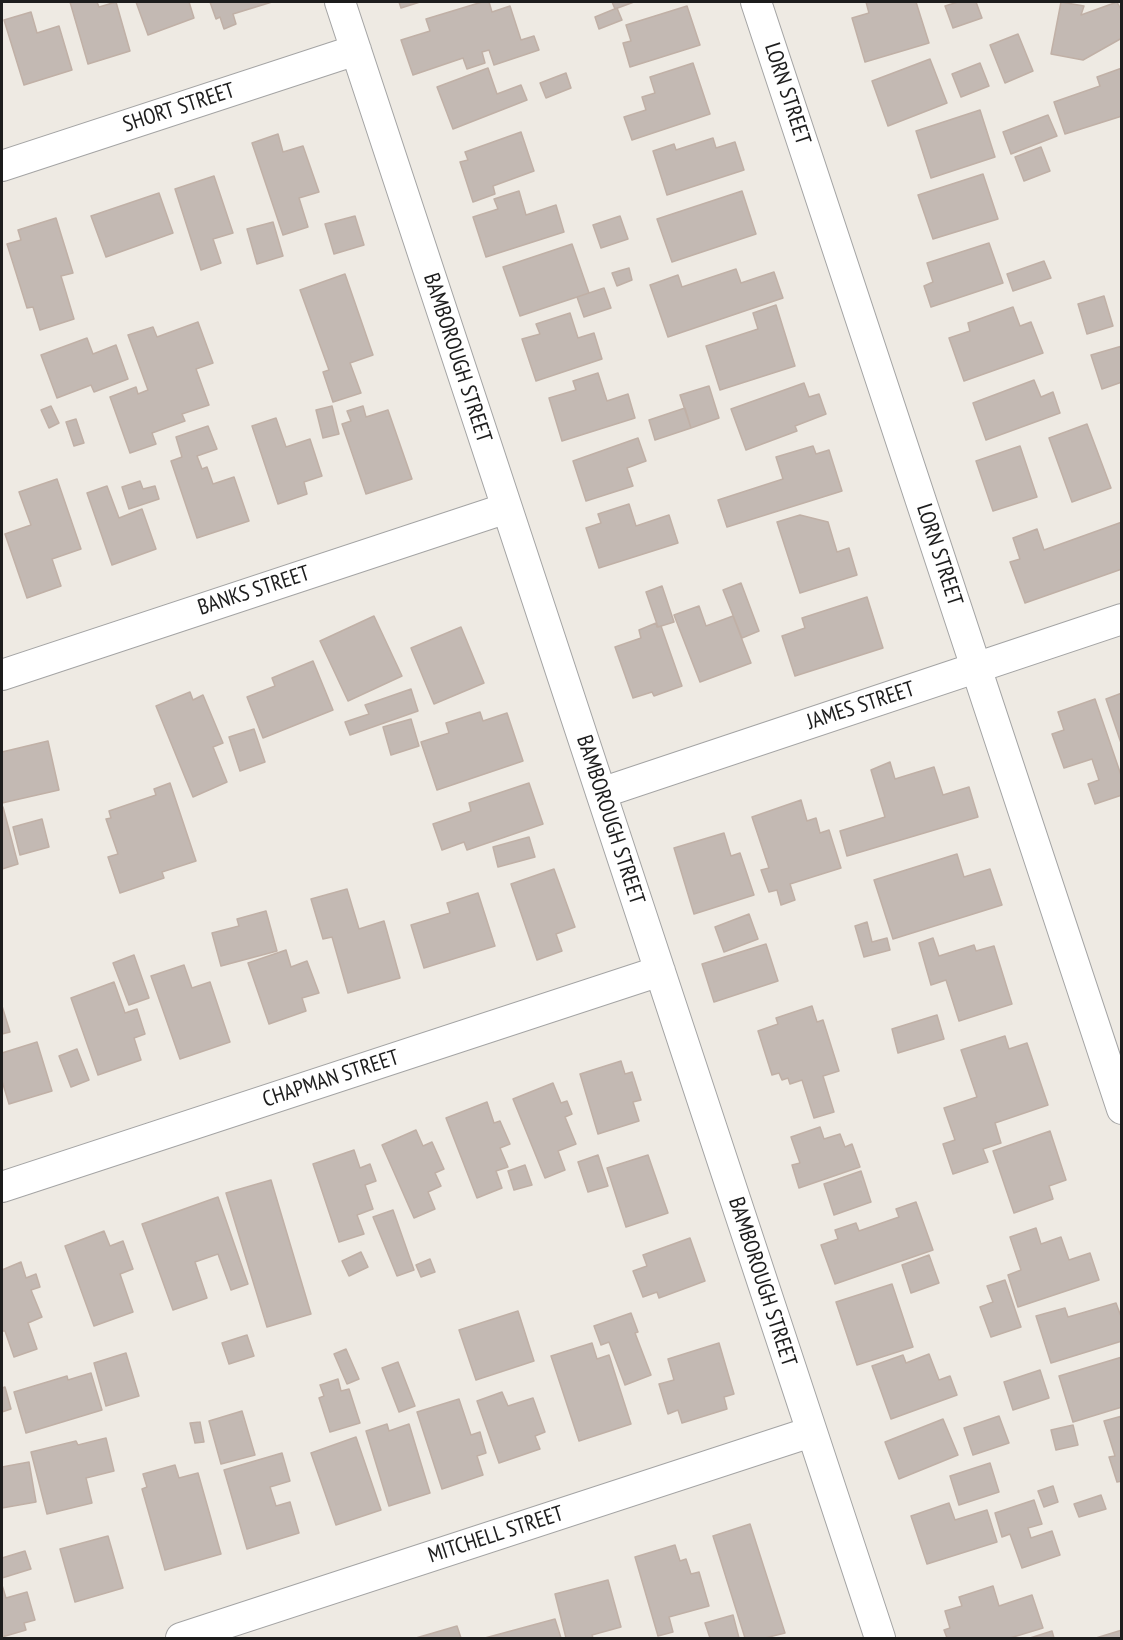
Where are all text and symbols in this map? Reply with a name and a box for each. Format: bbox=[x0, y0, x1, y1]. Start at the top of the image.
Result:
street label: LORN STREET bbox=[758, 40, 816, 148]
street label: SHORT STREET bbox=[120, 78, 238, 138]
street label: BAMBOROUGH STREET bbox=[417, 270, 497, 446]
street label: LORN STREET bbox=[910, 501, 968, 609]
street label: BANKS STREET bbox=[195, 561, 313, 621]
street label: JAMES STREET bbox=[804, 676, 918, 736]
street label: BAMBOROUGH STREET bbox=[570, 732, 650, 908]
street label: CHAPMAN STREET bbox=[260, 1045, 402, 1113]
street label: BAMBOROUGH STREET bbox=[722, 1194, 802, 1370]
street label: MITCHELL STREET bbox=[425, 1501, 567, 1569]

